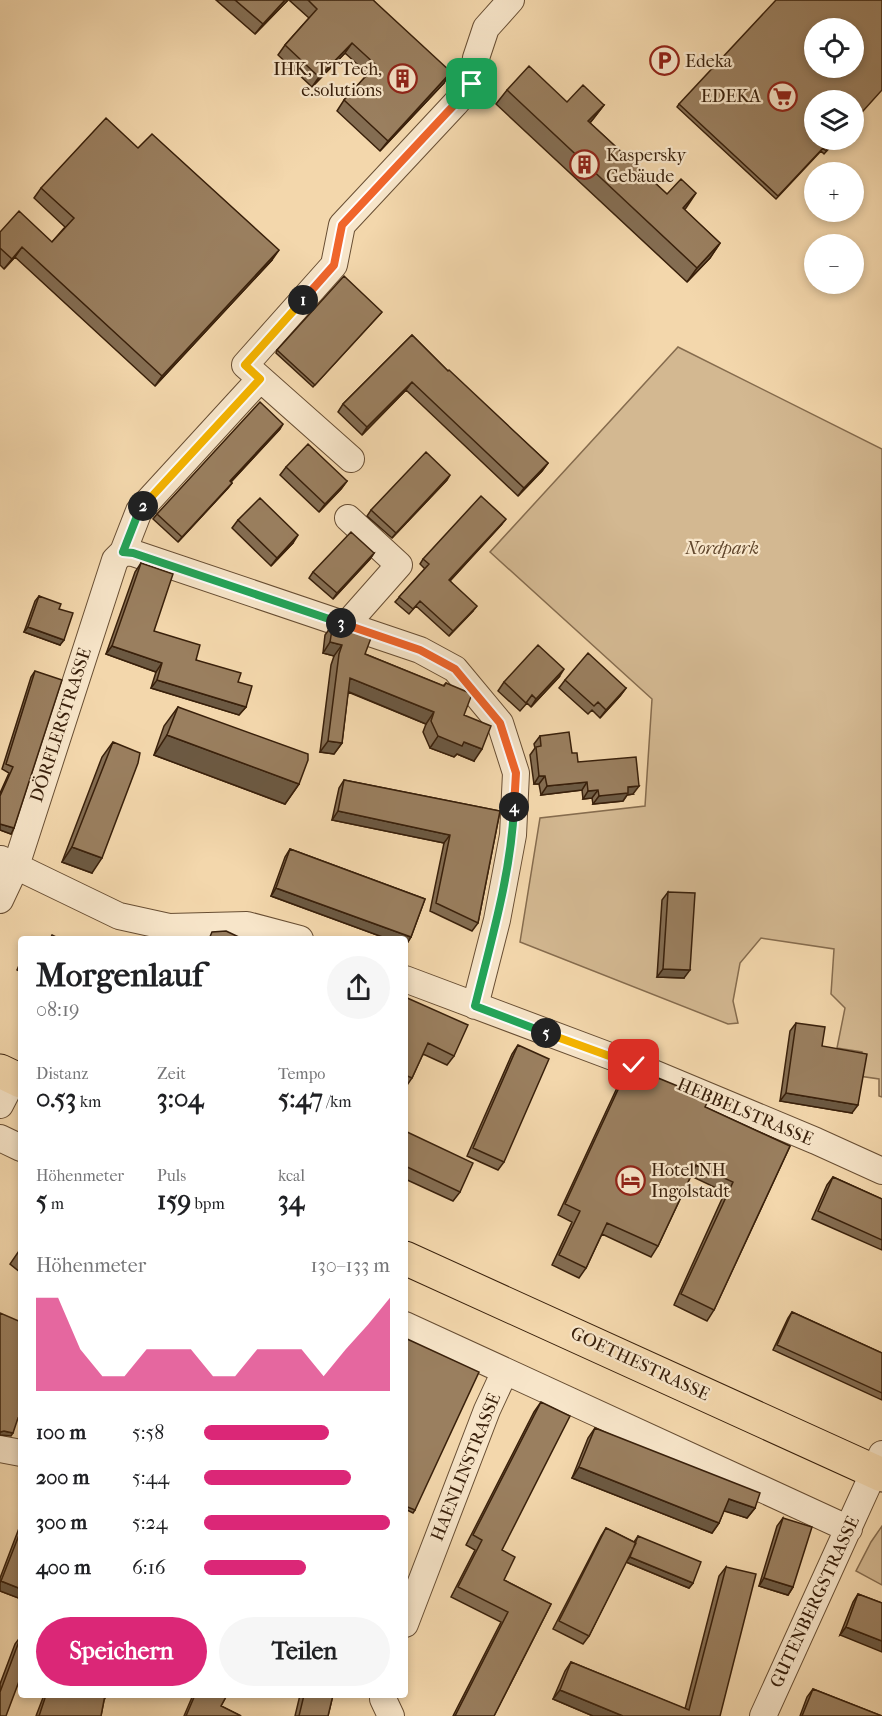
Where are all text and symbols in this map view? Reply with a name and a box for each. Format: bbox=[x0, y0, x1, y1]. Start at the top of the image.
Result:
map controls bbox=[804, 18, 864, 294]
button: locate bbox=[804, 18, 864, 78]
parking icon: Edeka bbox=[648, 45, 680, 77]
place label: Edeka bbox=[685, 51, 733, 72]
pin bbox=[446, 58, 497, 109]
place label: IHK, TTTech, e.solutions bbox=[273, 59, 382, 101]
building icon: IHK, TTTech, e.solutions bbox=[387, 63, 419, 95]
icon: arrive bbox=[455, 67, 488, 100]
supermarket icon: EDEKA bbox=[766, 80, 798, 112]
place label: EDEKA bbox=[701, 86, 761, 107]
button: layers bbox=[804, 90, 864, 150]
place label: Kaspersky Gebäude bbox=[606, 145, 687, 187]
building icon: Kaspersky Gebäude bbox=[569, 149, 601, 181]
button: + bbox=[804, 162, 864, 222]
button: − bbox=[804, 234, 864, 294]
pin: 1 bbox=[288, 285, 318, 315]
text: 1 bbox=[300, 290, 306, 309]
pin: 2 bbox=[128, 491, 158, 521]
text: 2 bbox=[139, 496, 147, 515]
park label: Nordpark bbox=[684, 538, 759, 559]
pin: 3 bbox=[326, 608, 356, 638]
text: 3 bbox=[338, 613, 344, 632]
street label: DÖRFLERSTRASSE bbox=[25, 645, 96, 805]
pin: 4 bbox=[499, 792, 529, 822]
text: 4 bbox=[509, 797, 519, 816]
text: Morgenlauf bbox=[36, 956, 203, 995]
button: share bbox=[327, 956, 390, 1019]
text: 08:19 bbox=[36, 998, 80, 1021]
pin: 5 bbox=[531, 1018, 561, 1048]
text: 5 bbox=[543, 1023, 549, 1042]
pin bbox=[608, 1039, 659, 1090]
icon: check bbox=[617, 1048, 650, 1081]
text: Distanz bbox=[36, 1064, 88, 1083]
text: Zeit bbox=[157, 1064, 186, 1083]
text: Tempo bbox=[278, 1064, 325, 1083]
street label: HEBBELSTRASSE bbox=[674, 1074, 816, 1150]
text: 0.53 bbox=[36, 1083, 76, 1114]
text: 3:04 bbox=[157, 1083, 203, 1114]
text: 5:47 bbox=[278, 1083, 323, 1114]
text: km bbox=[76, 1092, 101, 1111]
text: /km bbox=[323, 1092, 352, 1111]
place label: Hotel NH Ingolstadt bbox=[651, 1160, 730, 1202]
hotel icon: Hotel NH Ingolstadt bbox=[614, 1164, 646, 1196]
text: Höhenmeter bbox=[36, 1166, 124, 1185]
text: Puls bbox=[157, 1166, 186, 1185]
text: kcal bbox=[278, 1166, 305, 1185]
text: 5 bbox=[36, 1185, 47, 1216]
text: 159 bbox=[157, 1185, 191, 1216]
text: 34 bbox=[278, 1185, 304, 1216]
text: m bbox=[47, 1194, 64, 1213]
text: bpm bbox=[191, 1194, 225, 1213]
text: Höhenmeter bbox=[36, 1254, 146, 1277]
text: 130–133 m bbox=[310, 1254, 390, 1277]
street label: GOETHESTRASSE bbox=[567, 1323, 713, 1405]
street label: HAENLINSTRASSE bbox=[427, 1390, 505, 1544]
text: 100 m bbox=[36, 1421, 86, 1444]
text: 5:58 bbox=[132, 1421, 164, 1444]
text: 200 m bbox=[36, 1466, 89, 1489]
text: 5:44 bbox=[132, 1466, 169, 1489]
text: 300 m bbox=[36, 1511, 87, 1534]
text: 5:24 bbox=[132, 1511, 168, 1534]
street label: GUTENBERGSTRASSE bbox=[766, 1513, 864, 1691]
text: 400 m bbox=[36, 1556, 91, 1579]
text: 6:16 bbox=[132, 1556, 166, 1579]
button: Speichern bbox=[36, 1617, 207, 1686]
button: Teilen bbox=[219, 1617, 390, 1686]

